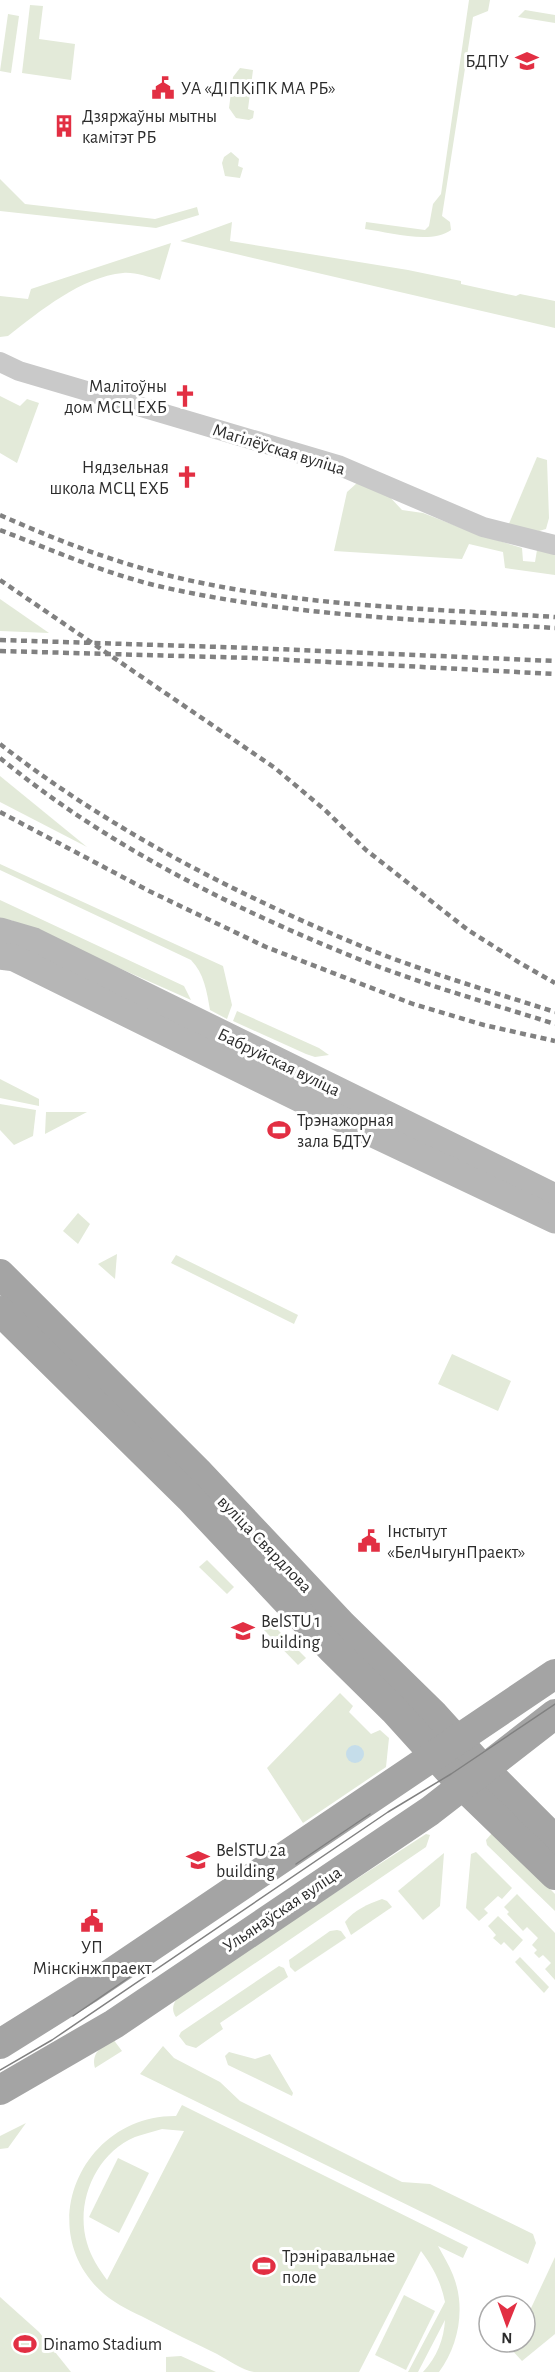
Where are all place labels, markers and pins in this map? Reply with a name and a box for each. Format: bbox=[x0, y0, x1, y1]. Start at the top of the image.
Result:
school or university icon: БДПУ bbox=[514, 48, 540, 74]
place label: БДПУ bbox=[465, 53, 509, 71]
public building icon: УА «ДІПКіПК МА РБ» bbox=[150, 75, 176, 101]
place label: УА «ДІПКіПК МА РБ» bbox=[181, 80, 336, 98]
place label: Дзяржаўны мытны камітэт РБ bbox=[82, 108, 217, 147]
building icon: Дзяржаўны мытны камітэт РБ bbox=[51, 113, 77, 139]
place label: Малітоўны дом МСЦ ЕХБ bbox=[64, 378, 167, 417]
church icon: Малітоўны дом МСЦ ЕХБ bbox=[172, 383, 198, 409]
place label: Нядзельная школа МСЦ ЕХБ bbox=[49, 459, 169, 498]
church icon: Нядзельная школа МСЦ ЕХБ bbox=[174, 464, 200, 490]
place label: Трэнажорная зала БДТУ bbox=[297, 1112, 394, 1151]
sports icon: Трэнажорная зала БДТУ bbox=[266, 1117, 292, 1143]
place label: Інстытут «БелЧыгунПраект» bbox=[387, 1523, 525, 1562]
public building icon: Інстытут «БелЧыгунПраект» bbox=[356, 1528, 382, 1554]
place label: BelSTU 1 building bbox=[261, 1613, 321, 1652]
school or university icon: BelSTU 1 building bbox=[230, 1618, 256, 1644]
place label: BelSTU 2a building bbox=[216, 1842, 286, 1881]
school or university icon: BelSTU 2a building bbox=[185, 1847, 211, 1873]
public building icon: УП Мінскінжпраект bbox=[79, 1908, 105, 1934]
place label: УП Мінскінжпраект bbox=[33, 1939, 152, 1978]
place label: Трэніравальнае поле bbox=[282, 2248, 395, 2287]
sports icon: Трэніравальнае поле bbox=[251, 2253, 277, 2279]
sports icon: Dinamo Stadium bbox=[12, 2331, 38, 2357]
place label: Dinamo Stadium bbox=[43, 2336, 162, 2354]

